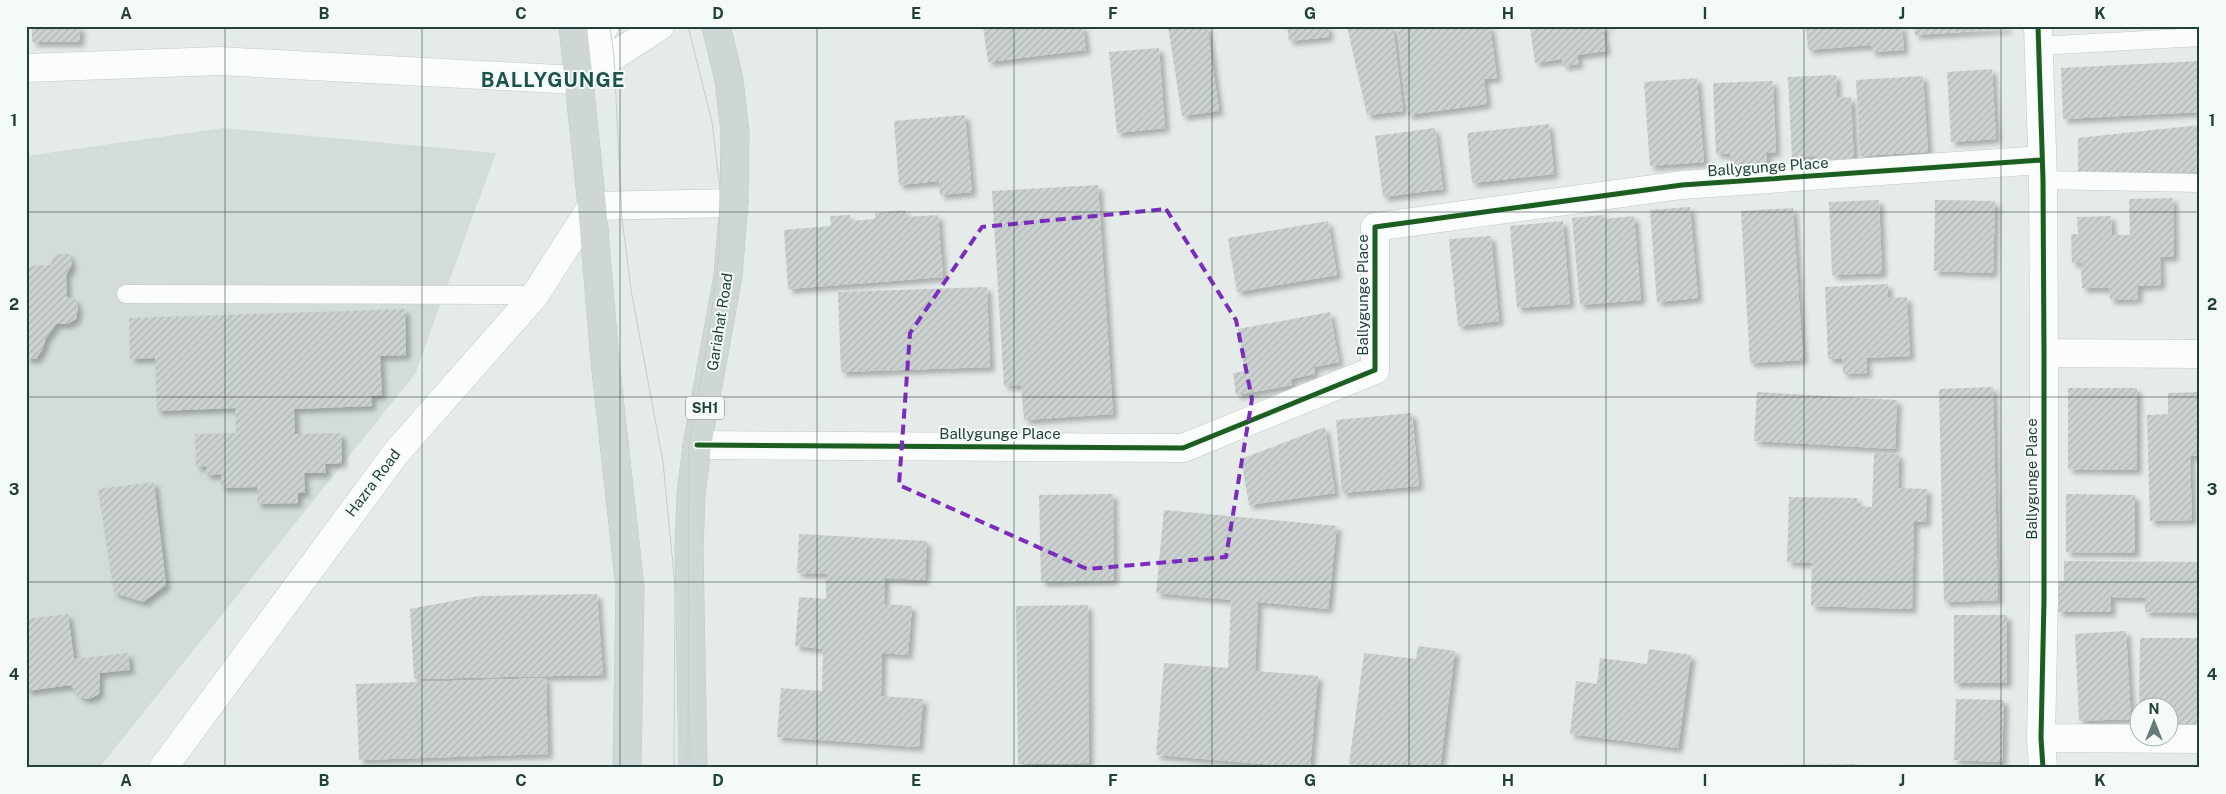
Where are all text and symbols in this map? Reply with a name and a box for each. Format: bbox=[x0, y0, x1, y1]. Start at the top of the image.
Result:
text: A bbox=[120, 4, 132, 23]
text: B bbox=[319, 4, 330, 23]
text: C bbox=[515, 4, 527, 23]
text: D bbox=[712, 4, 724, 23]
text: E bbox=[911, 4, 921, 23]
text: F bbox=[1108, 4, 1118, 23]
text: G bbox=[1304, 4, 1316, 23]
text: H bbox=[1502, 4, 1514, 23]
text: I bbox=[1703, 4, 1707, 23]
text: J bbox=[1899, 4, 1905, 23]
text: K bbox=[2094, 4, 2106, 23]
district label: BALLYGUNGE bbox=[481, 68, 625, 92]
text: 1 bbox=[11, 111, 17, 130]
text: 1 bbox=[2209, 111, 2215, 130]
street label: Ballygunge Place bbox=[1707, 154, 1829, 179]
street label: Ballygunge Place bbox=[1354, 234, 1371, 356]
street label: Gariahat Road bbox=[703, 272, 736, 372]
text: 2 bbox=[9, 295, 19, 314]
text: 2 bbox=[2207, 295, 2217, 314]
road number: SH1 bbox=[686, 396, 724, 419]
street label: Ballygunge Place bbox=[2023, 418, 2040, 540]
street label: Ballygunge Place bbox=[939, 425, 1061, 442]
street label: Hazra Road bbox=[342, 446, 403, 520]
text: 3 bbox=[9, 480, 19, 499]
text: 3 bbox=[2207, 480, 2217, 499]
text: 4 bbox=[9, 665, 20, 684]
text: 4 bbox=[2207, 665, 2218, 684]
north arrow bbox=[2128, 696, 2178, 746]
text: N bbox=[2149, 701, 2159, 717]
text: A bbox=[120, 771, 132, 790]
text: B bbox=[319, 771, 330, 790]
text: C bbox=[515, 771, 527, 790]
text: D bbox=[712, 771, 724, 790]
text: E bbox=[911, 771, 921, 790]
text: F bbox=[1108, 771, 1118, 790]
text: G bbox=[1304, 771, 1316, 790]
text: H bbox=[1502, 771, 1514, 790]
text: I bbox=[1703, 771, 1707, 790]
text: J bbox=[1899, 771, 1905, 790]
text: K bbox=[2094, 771, 2106, 790]

